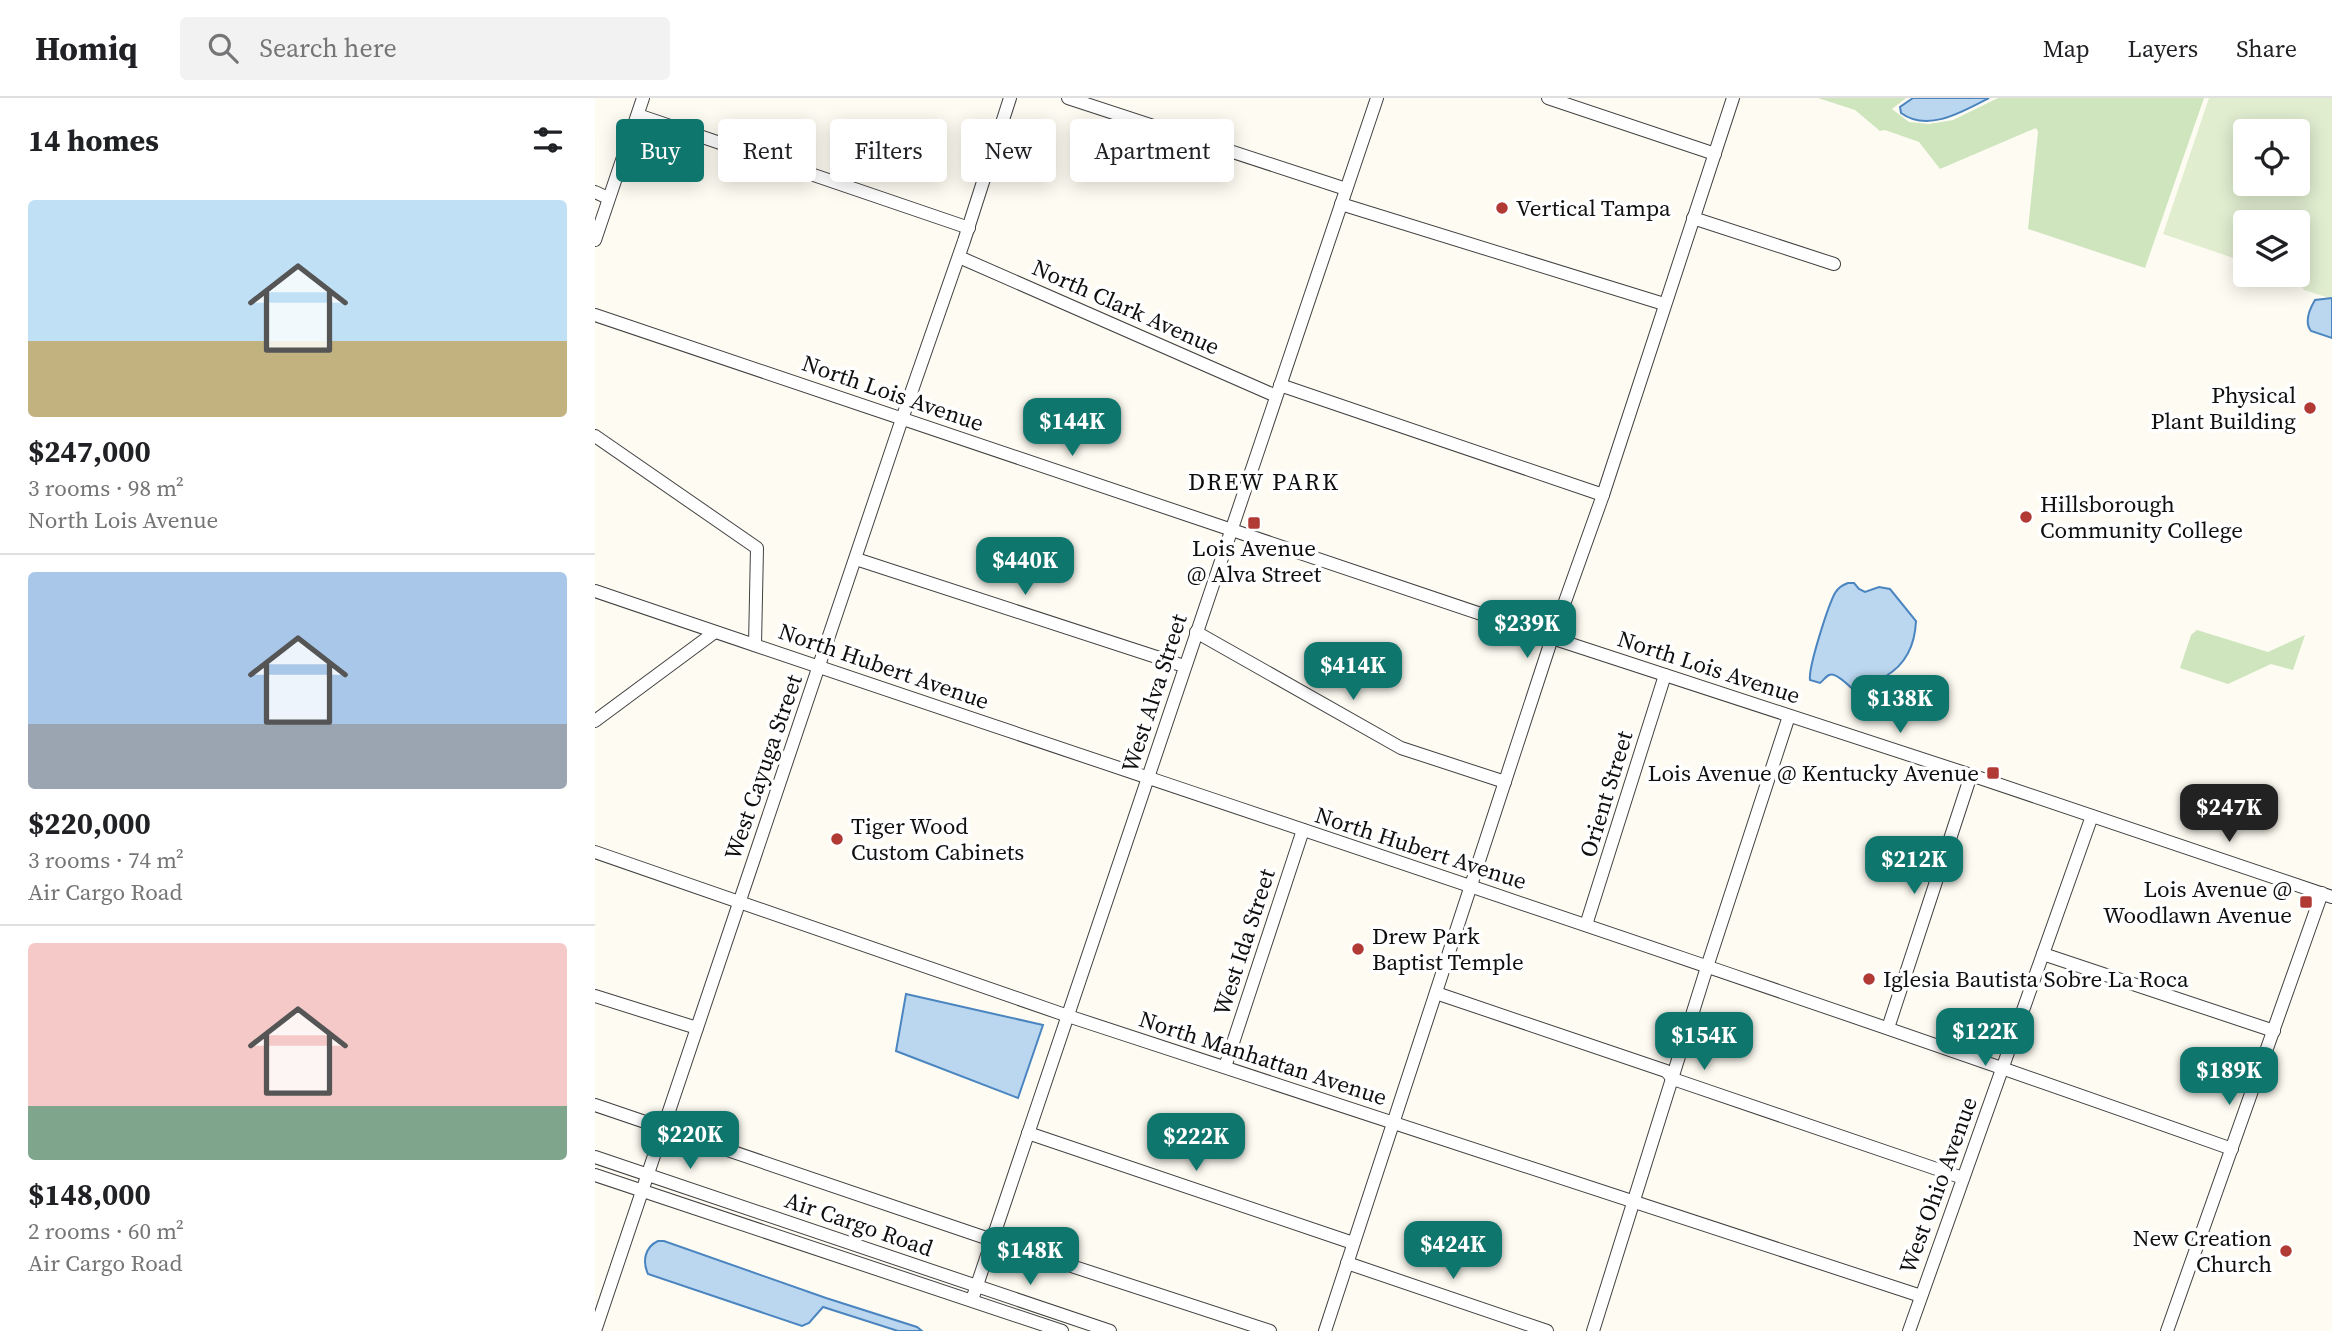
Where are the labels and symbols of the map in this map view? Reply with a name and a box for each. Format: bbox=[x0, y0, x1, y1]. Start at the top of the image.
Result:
place label: Vertical Tampa bbox=[1516, 192, 1671, 224]
marker: Vertical Tampa bbox=[1494, 200, 1510, 216]
street label: North Clark Avenue bbox=[1027, 251, 1225, 363]
street label: North Lois Avenue bbox=[798, 347, 988, 439]
place label: Physical Plant Building bbox=[2151, 379, 2296, 437]
pin: $144K bbox=[1023, 398, 1121, 458]
marker: Physical Plant Building bbox=[2302, 400, 2318, 416]
district label: DREW PARK bbox=[1188, 465, 1340, 498]
place label: Hillsborough Community College bbox=[2040, 488, 2243, 546]
marker: Hillsborough Community College bbox=[2018, 509, 2034, 525]
marker: Lois Avenue @ Alva Street bbox=[1246, 515, 1262, 531]
place label: Lois Avenue @ Alva Street bbox=[1187, 532, 1322, 590]
pin: $440K bbox=[976, 538, 1074, 597]
pin: $239K bbox=[1478, 601, 1576, 660]
street label: West Alva Street bbox=[1113, 609, 1195, 776]
street label: North Hubert Avenue bbox=[774, 615, 994, 717]
street label: North Lois Avenue bbox=[1614, 622, 1804, 712]
pin: $414K bbox=[1304, 642, 1402, 702]
street label: West Cayuga Street bbox=[716, 670, 810, 864]
pin: $138K bbox=[1851, 676, 1949, 735]
street label: Orient Street bbox=[1572, 726, 1641, 861]
place label: Lois Avenue @ Kentucky Avenue bbox=[1648, 757, 1979, 789]
marker: Lois Avenue @ Kentucky Avenue bbox=[1985, 765, 2001, 781]
pin: $247K bbox=[2180, 784, 2278, 844]
street label: North Hubert Avenue bbox=[1311, 799, 1531, 897]
place label: Tiger Wood Custom Cabinets bbox=[851, 810, 1024, 868]
marker: Tiger Wood Custom Cabinets bbox=[829, 831, 845, 847]
pin: $212K bbox=[1865, 836, 1963, 896]
street label: West Ida Street bbox=[1205, 864, 1283, 1019]
place label: Lois Avenue @ Woodlawn Avenue bbox=[2103, 873, 2292, 931]
marker: Lois Avenue @ Woodlawn Avenue bbox=[2298, 894, 2314, 910]
place label: Drew Park Baptist Temple bbox=[1372, 920, 1524, 978]
marker: Drew Park Baptist Temple bbox=[1350, 941, 1366, 957]
place label: Iglesia Bautista Sobre La Roca bbox=[1883, 963, 2189, 995]
marker: Iglesia Bautista Sobre La Roca bbox=[1861, 971, 1877, 987]
street label: North Manhattan Avenue bbox=[1135, 1003, 1391, 1113]
pin: $122K bbox=[1936, 1009, 2034, 1068]
pin: $154K bbox=[1655, 1012, 1753, 1072]
pin: $189K bbox=[2180, 1048, 2278, 1107]
street label: West Ohio Avenue bbox=[1891, 1092, 1985, 1278]
pin: $220K bbox=[641, 1112, 739, 1171]
pin: $222K bbox=[1147, 1114, 1245, 1173]
street label: Air Cargo Road bbox=[781, 1184, 937, 1264]
pin: $424K bbox=[1404, 1222, 1502, 1281]
place label: New Creation Church bbox=[2133, 1222, 2272, 1280]
pin: $148K bbox=[981, 1228, 1079, 1287]
marker: New Creation Church bbox=[2278, 1243, 2294, 1259]

